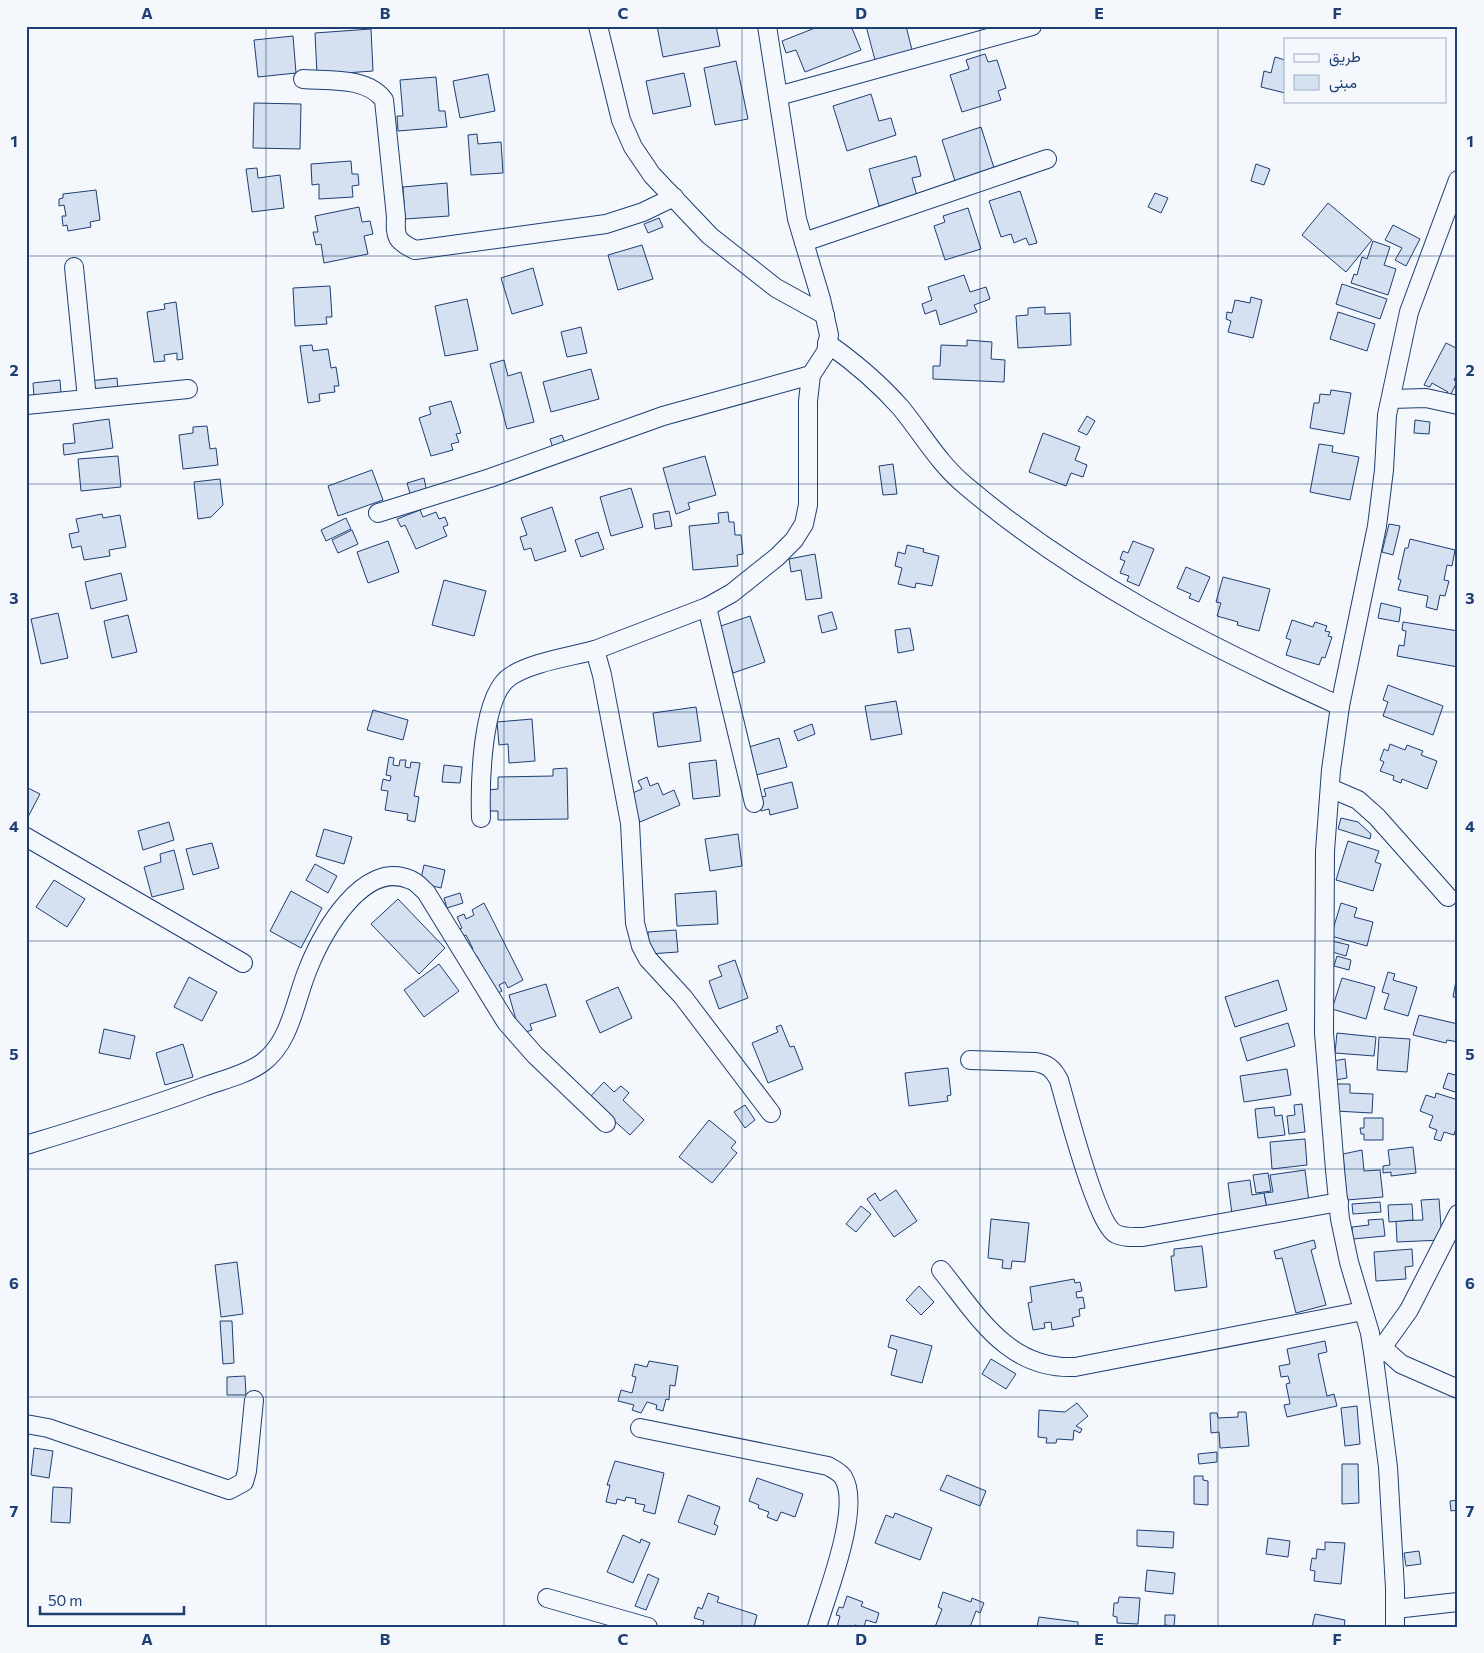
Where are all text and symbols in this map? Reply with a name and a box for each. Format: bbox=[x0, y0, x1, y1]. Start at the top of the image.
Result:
text: A bbox=[141, 3, 153, 22]
text: B bbox=[380, 3, 391, 22]
text: C bbox=[618, 3, 629, 22]
text: D bbox=[855, 3, 867, 22]
text: E bbox=[1094, 3, 1104, 22]
text: F bbox=[1332, 3, 1342, 22]
legend bbox=[1284, 38, 1446, 102]
text: طريق bbox=[1329, 47, 1361, 67]
text: مبنى bbox=[1329, 73, 1357, 93]
text: 1 bbox=[10, 131, 18, 150]
text: 1 bbox=[1466, 131, 1474, 150]
text: 2 bbox=[9, 360, 19, 379]
text: 2 bbox=[1465, 360, 1475, 379]
text: 3 bbox=[9, 588, 19, 607]
text: 3 bbox=[1465, 588, 1475, 607]
text: 4 bbox=[9, 816, 19, 835]
text: 4 bbox=[1465, 816, 1475, 835]
text: 5 bbox=[9, 1044, 19, 1063]
text: 5 bbox=[1465, 1044, 1475, 1063]
text: 6 bbox=[9, 1273, 19, 1292]
text: 6 bbox=[1465, 1273, 1475, 1292]
text: 7 bbox=[10, 1501, 19, 1520]
text: 7 bbox=[1466, 1501, 1475, 1520]
scale bar bbox=[40, 1583, 184, 1615]
text: 50 m bbox=[48, 1591, 82, 1609]
text: A bbox=[141, 1629, 153, 1648]
text: B bbox=[380, 1629, 391, 1648]
text: C bbox=[618, 1629, 629, 1648]
text: D bbox=[855, 1629, 867, 1648]
text: E bbox=[1094, 1629, 1104, 1648]
text: F bbox=[1332, 1629, 1342, 1648]

